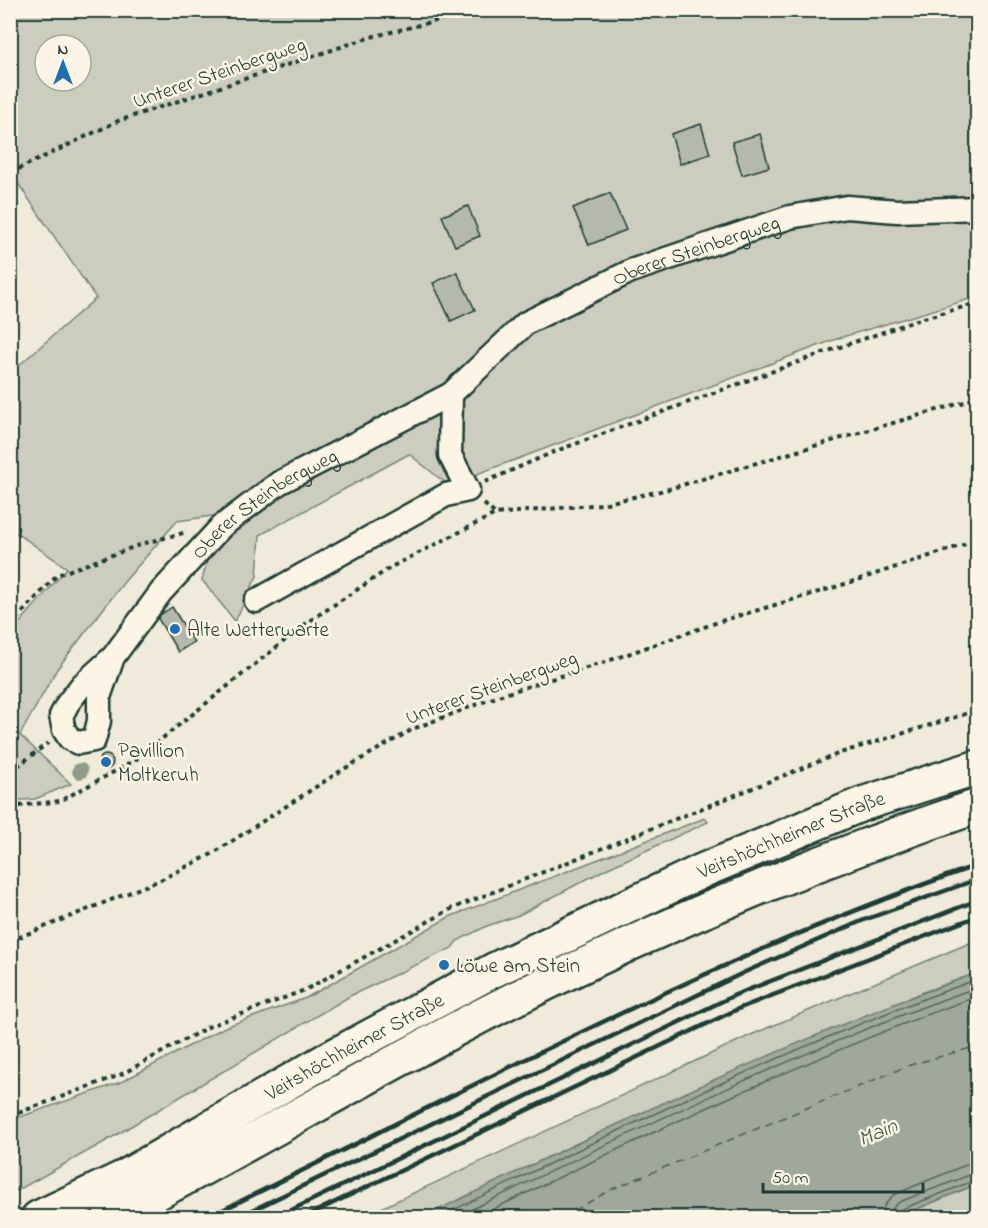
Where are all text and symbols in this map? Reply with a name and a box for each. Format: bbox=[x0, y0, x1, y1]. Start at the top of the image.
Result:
street label: Unterer Steinbergweg bbox=[129, 30, 311, 119]
north arrow bbox=[33, 33, 93, 93]
text: N bbox=[58, 38, 69, 62]
street label: Oberer Steinbergweg bbox=[608, 209, 785, 295]
street label: Oberer Steinbergweg bbox=[185, 442, 344, 567]
place label: Alte Wetterwarte bbox=[187, 616, 330, 646]
marker: Alte Wetterwarte bbox=[168, 622, 182, 636]
street label: Unterer Steinbergweg bbox=[402, 644, 583, 736]
place label: Pavillion Moltkeruh bbox=[118, 737, 199, 791]
marker: Pavillion Moltkeruh bbox=[99, 755, 113, 769]
street label: Veitshöchheimer Straße bbox=[692, 784, 890, 888]
place label: Löwe am Stein bbox=[456, 952, 580, 982]
marker: Löwe am Stein bbox=[437, 958, 451, 972]
street label: Veitshöchheimer Straße bbox=[259, 986, 451, 1110]
water label: Main bbox=[853, 1111, 904, 1156]
scale bar bbox=[763, 1156, 924, 1194]
text: 50 m bbox=[772, 1166, 809, 1192]

